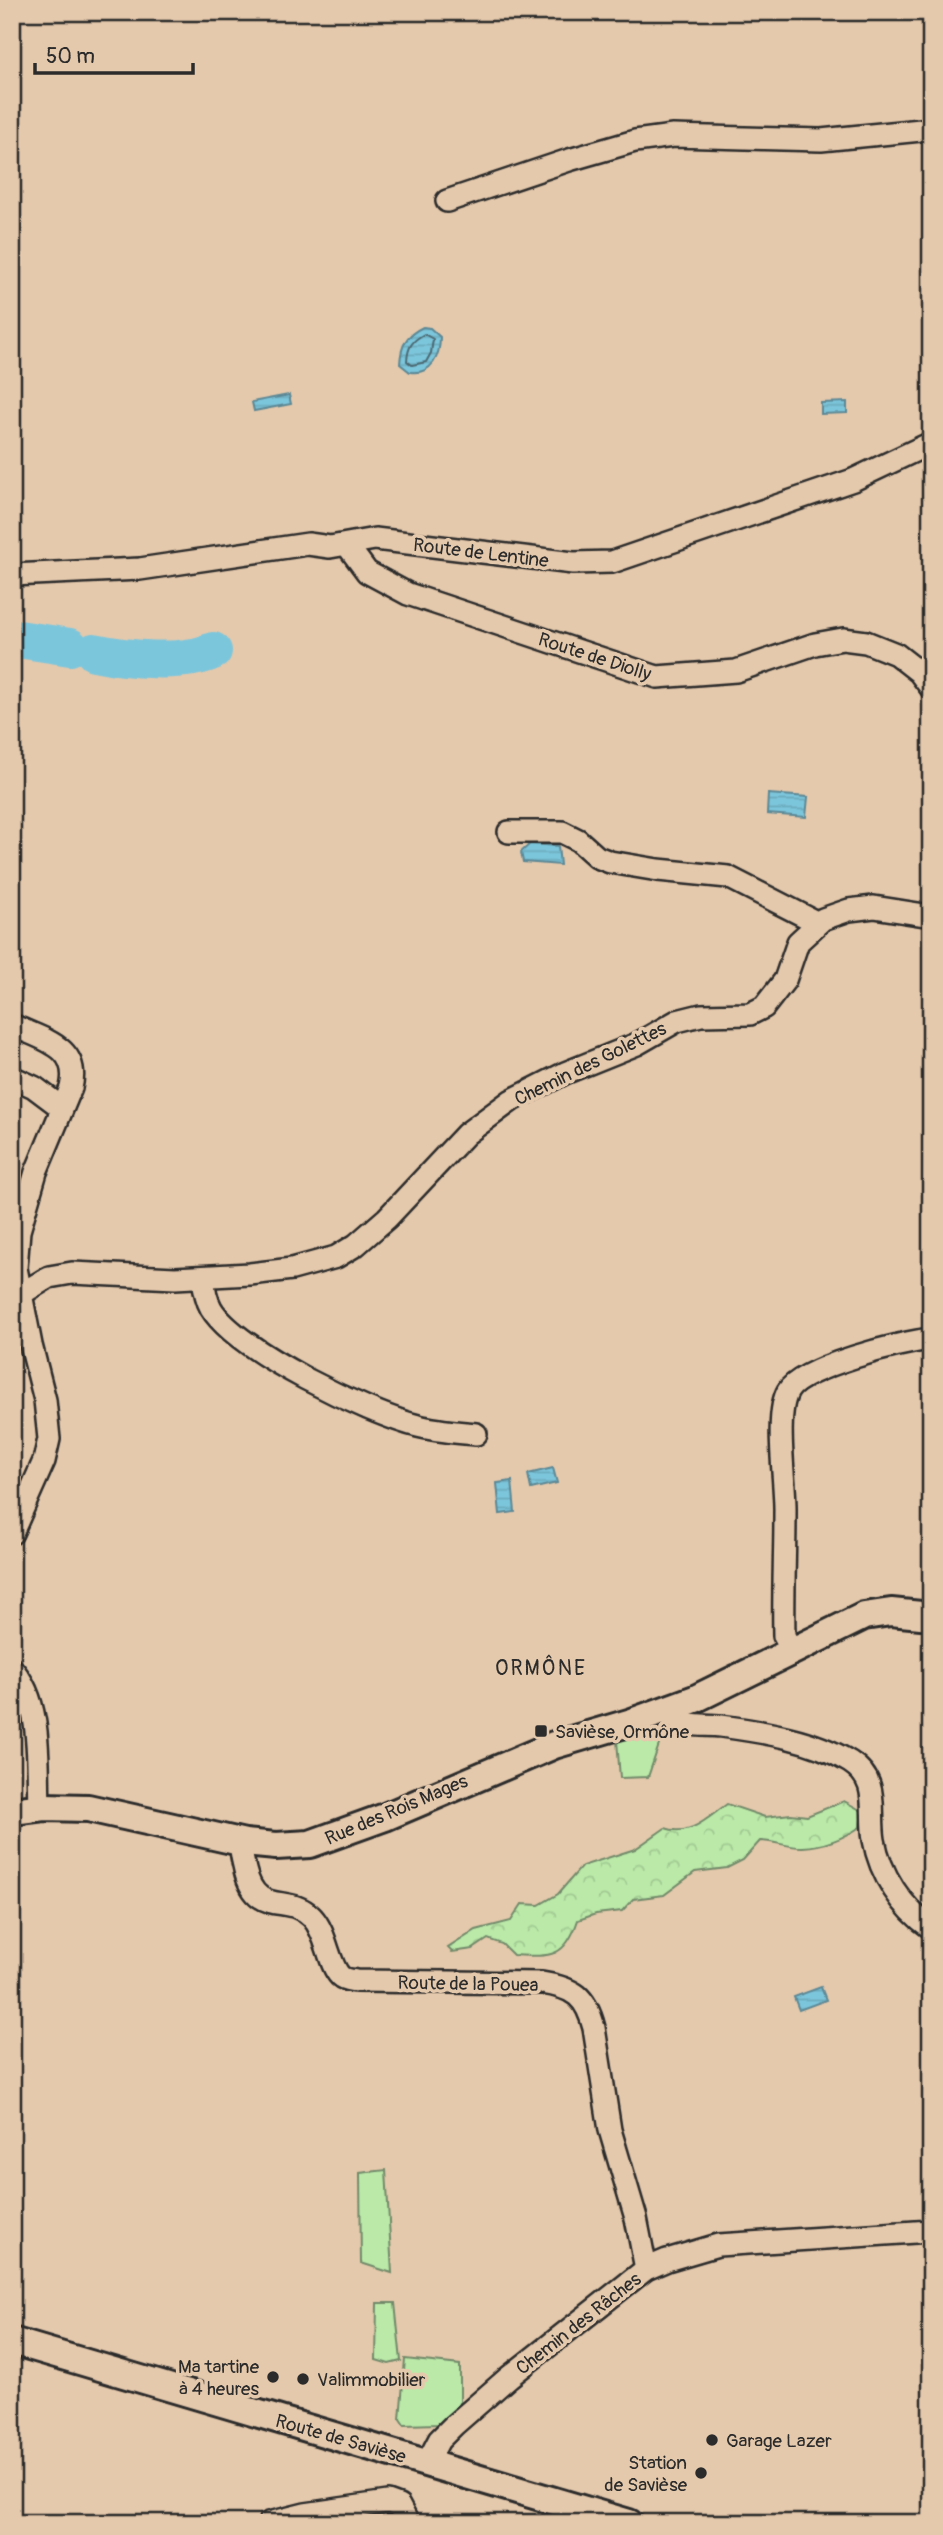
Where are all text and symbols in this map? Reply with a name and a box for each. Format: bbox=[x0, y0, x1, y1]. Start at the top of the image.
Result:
scale bar bbox=[35, 32, 192, 76]
text: 50 m bbox=[46, 43, 95, 70]
street label: Route de Lentine bbox=[412, 533, 551, 573]
street label: Route de Diolly bbox=[535, 627, 654, 687]
street label: Chemin des Golettes bbox=[511, 1016, 671, 1111]
district label: ORMÔNE bbox=[495, 1654, 587, 1682]
place label: Savièse, Ormône bbox=[555, 1720, 690, 1744]
marker: Savièse, Ormône bbox=[533, 1723, 549, 1739]
street label: Rue des Rois Mages bbox=[321, 1769, 472, 1851]
street label: Route de la Pouea bbox=[397, 1971, 539, 1997]
street label: Chemin des Râches bbox=[511, 2267, 646, 2380]
place label: Ma tartine à 4 heures bbox=[178, 2355, 260, 2401]
place label: Valimmobilier bbox=[317, 2368, 426, 2392]
marker: Ma tartine à 4 heures bbox=[265, 2369, 281, 2385]
marker: Valimmobilier bbox=[295, 2371, 311, 2387]
street label: Route de Savièse bbox=[273, 2409, 409, 2469]
place label: Garage Lazer bbox=[726, 2429, 832, 2453]
marker: Garage Lazer bbox=[704, 2432, 720, 2448]
place label: Station de Savièse bbox=[604, 2451, 688, 2497]
marker: Station de Savièse bbox=[693, 2465, 709, 2481]

